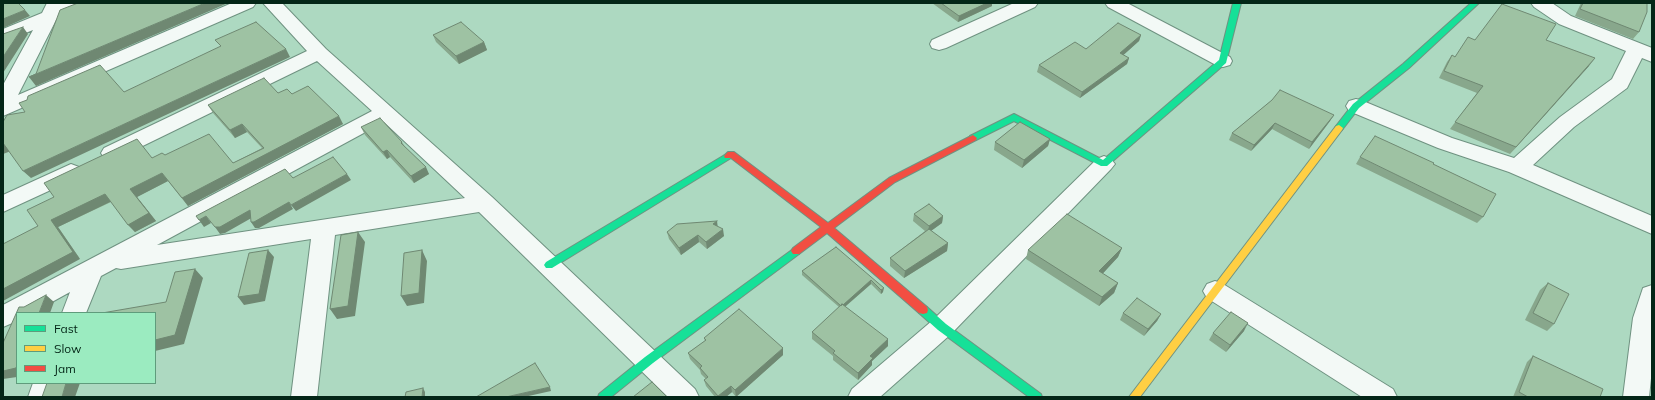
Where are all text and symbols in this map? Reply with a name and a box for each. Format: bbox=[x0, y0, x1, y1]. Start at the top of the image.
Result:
legend bbox=[16, 312, 156, 384]
text: Fast bbox=[54, 321, 78, 336]
text: Slow bbox=[54, 341, 82, 356]
text: Jam bbox=[54, 361, 76, 376]

